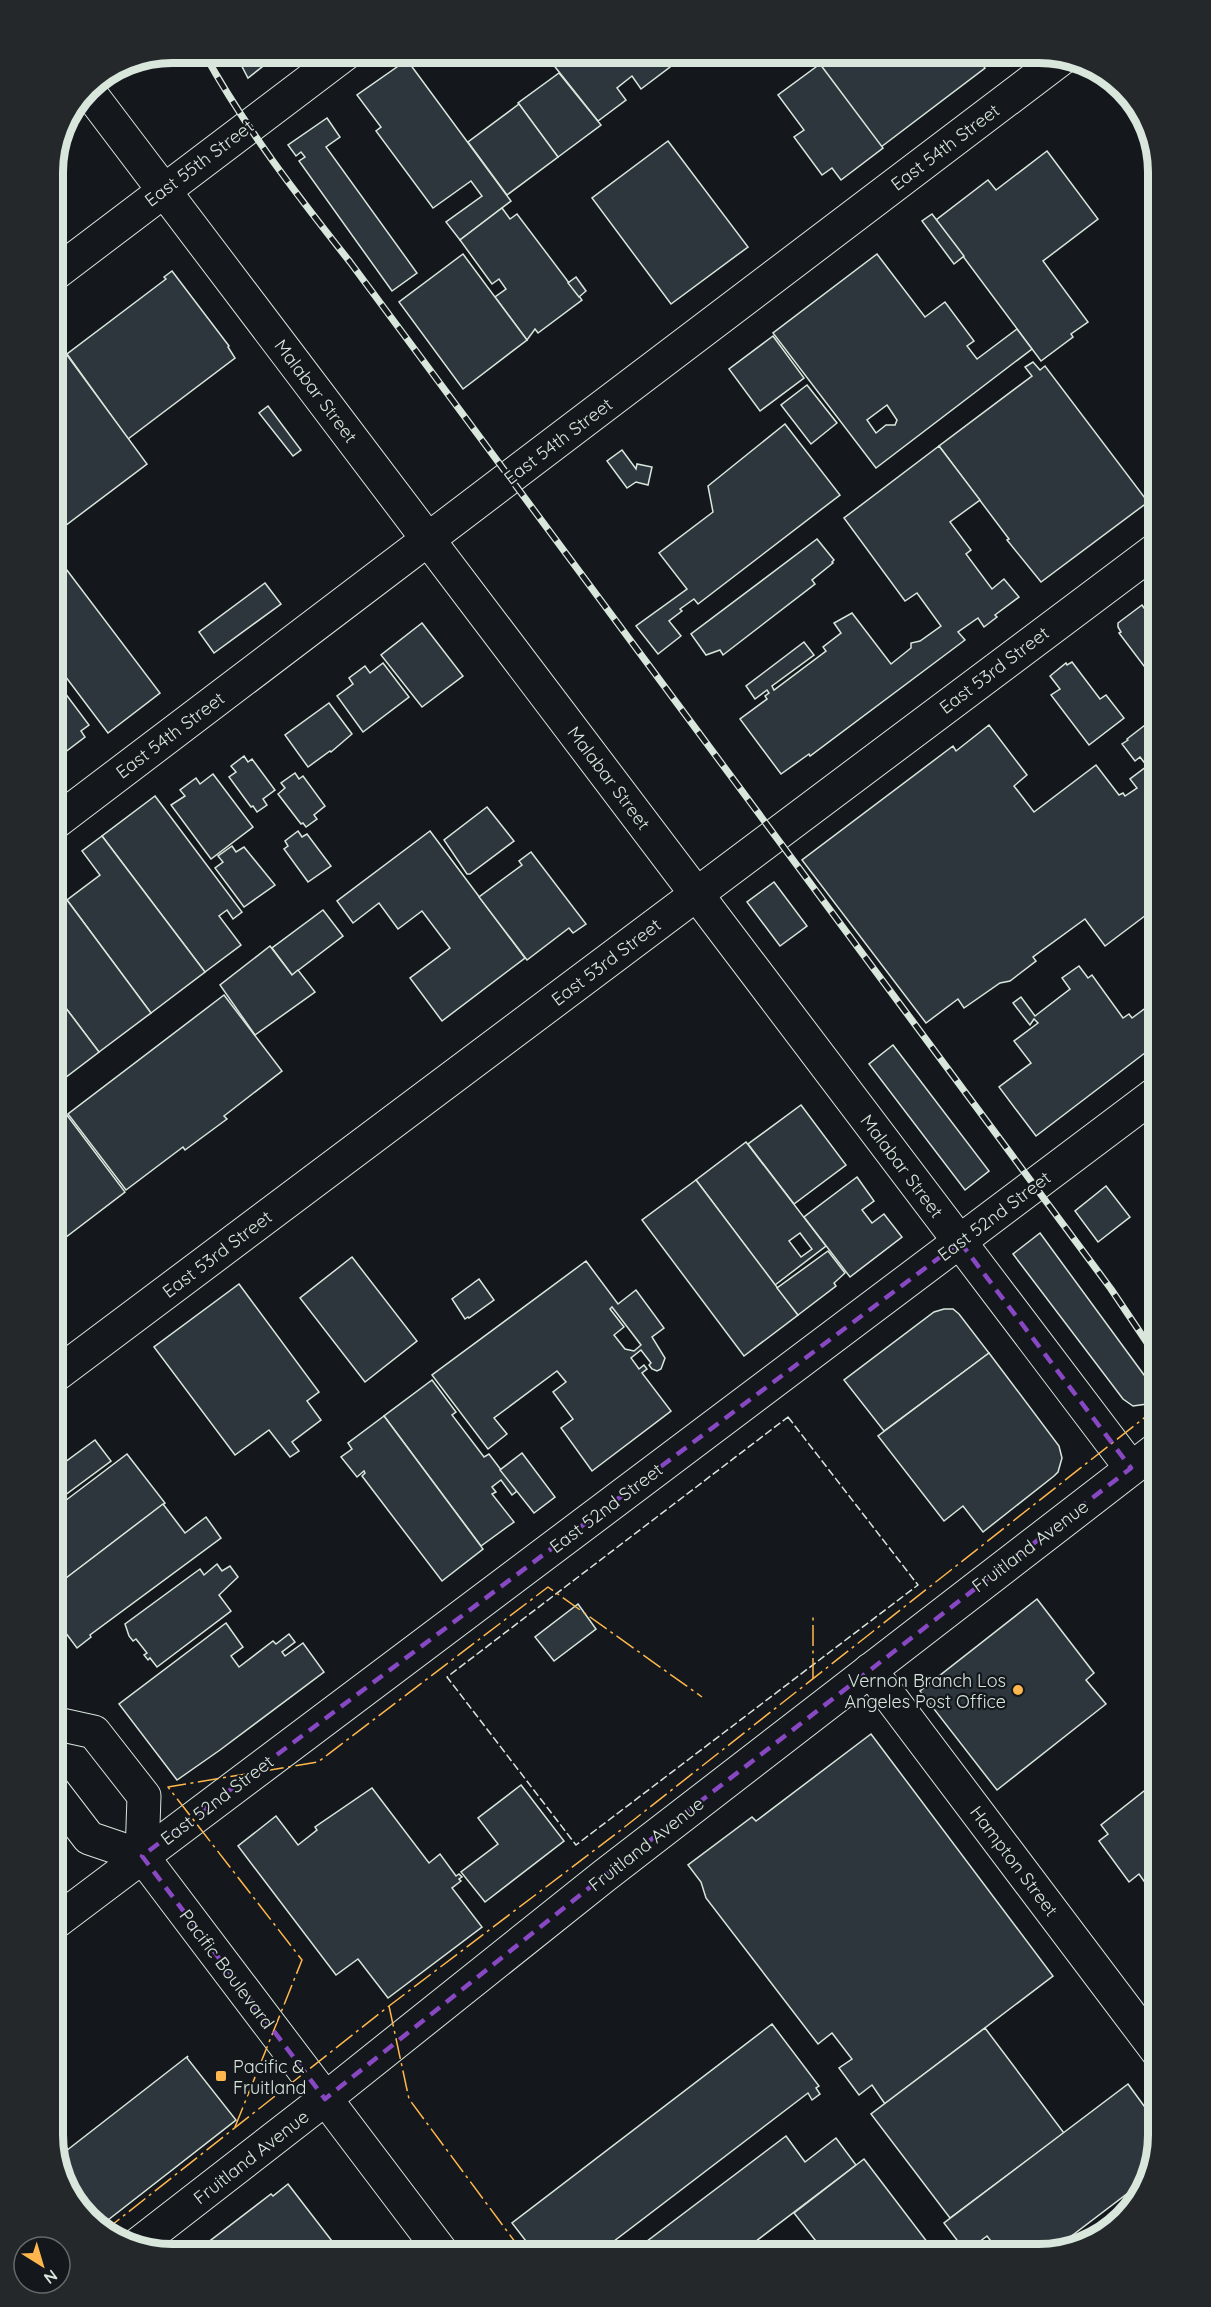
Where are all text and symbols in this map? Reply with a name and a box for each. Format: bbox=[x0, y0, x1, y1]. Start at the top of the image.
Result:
street label: East 54th Street bbox=[886, 99, 1004, 195]
street label: East 55th Street bbox=[140, 115, 258, 211]
street label: Malabar Street bbox=[270, 335, 362, 447]
street label: East 54th Street bbox=[499, 393, 617, 489]
street label: East 53rd Street bbox=[935, 621, 1053, 719]
street label: East 54th Street bbox=[111, 687, 229, 783]
street label: Malabar Street bbox=[563, 722, 655, 834]
street label: East 53rd Street bbox=[547, 913, 665, 1011]
street label: Malabar Street bbox=[856, 1110, 948, 1222]
street label: East 52nd Street bbox=[933, 1166, 1055, 1266]
street label: East 53rd Street bbox=[158, 1205, 276, 1303]
street label: East 52nd Street bbox=[545, 1458, 667, 1558]
street label: Fruitland Avenue bbox=[967, 1495, 1093, 1597]
place label: Vernon Branch Los Angeles Post Office bbox=[844, 1669, 1006, 1713]
marker: Vernon Branch Los Angeles Post Office bbox=[1011, 1683, 1025, 1697]
street label: East 52nd Street bbox=[156, 1750, 278, 1850]
street label: Fruitland Avenue bbox=[584, 1792, 708, 1896]
street label: Hampton Street bbox=[965, 1801, 1063, 1921]
street label: Pacific Boulevard bbox=[174, 1905, 280, 2033]
place label: Pacific & Fruitland bbox=[233, 2055, 307, 2099]
marker: Pacific & Fruitland bbox=[214, 2069, 228, 2083]
street label: Fruitland Avenue bbox=[189, 2105, 313, 2209]
north arrow bbox=[12, 2235, 72, 2295]
text: N bbox=[40, 2265, 62, 2289]

